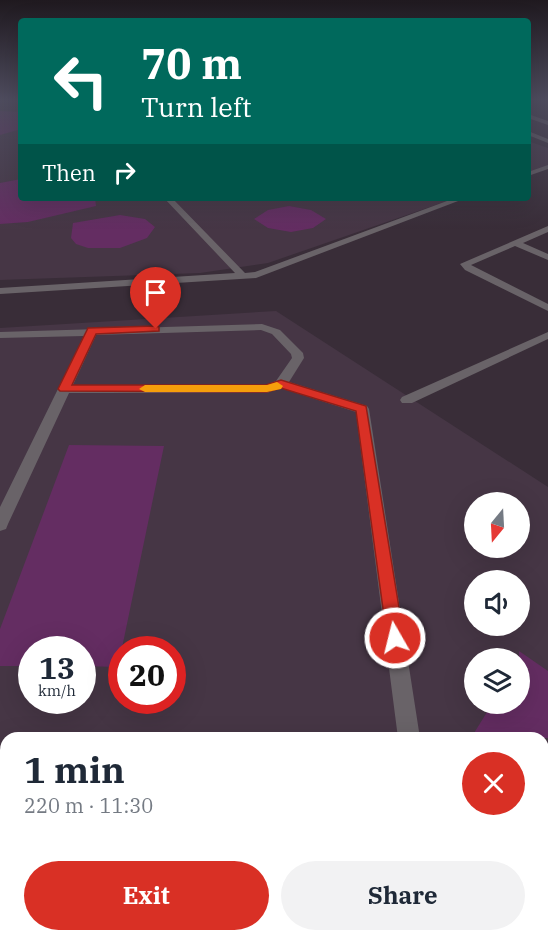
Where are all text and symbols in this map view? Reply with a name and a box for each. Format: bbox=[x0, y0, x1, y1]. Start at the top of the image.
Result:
text: 70 m bbox=[141, 36, 242, 91]
icon: left bbox=[42, 42, 120, 120]
text: Turn left bbox=[141, 89, 252, 124]
icon: right bbox=[108, 156, 141, 189]
text: Then bbox=[42, 158, 96, 187]
pin bbox=[130, 267, 181, 329]
icon: arrive bbox=[139, 276, 172, 309]
north arrow bbox=[464, 492, 530, 558]
map controls bbox=[464, 492, 530, 714]
button: sound bbox=[464, 570, 530, 636]
position arrow bbox=[363, 606, 427, 670]
speed limit sign: 20 bbox=[108, 636, 186, 714]
text: 13 bbox=[39, 648, 75, 687]
button: layers bbox=[464, 648, 530, 714]
text: km/h bbox=[38, 681, 76, 700]
text: 1 min bbox=[24, 746, 125, 793]
button: close bbox=[462, 752, 525, 815]
text: 220 m · 11:30 bbox=[24, 792, 153, 819]
button: Exit bbox=[24, 861, 269, 930]
button: Share bbox=[281, 861, 525, 930]

